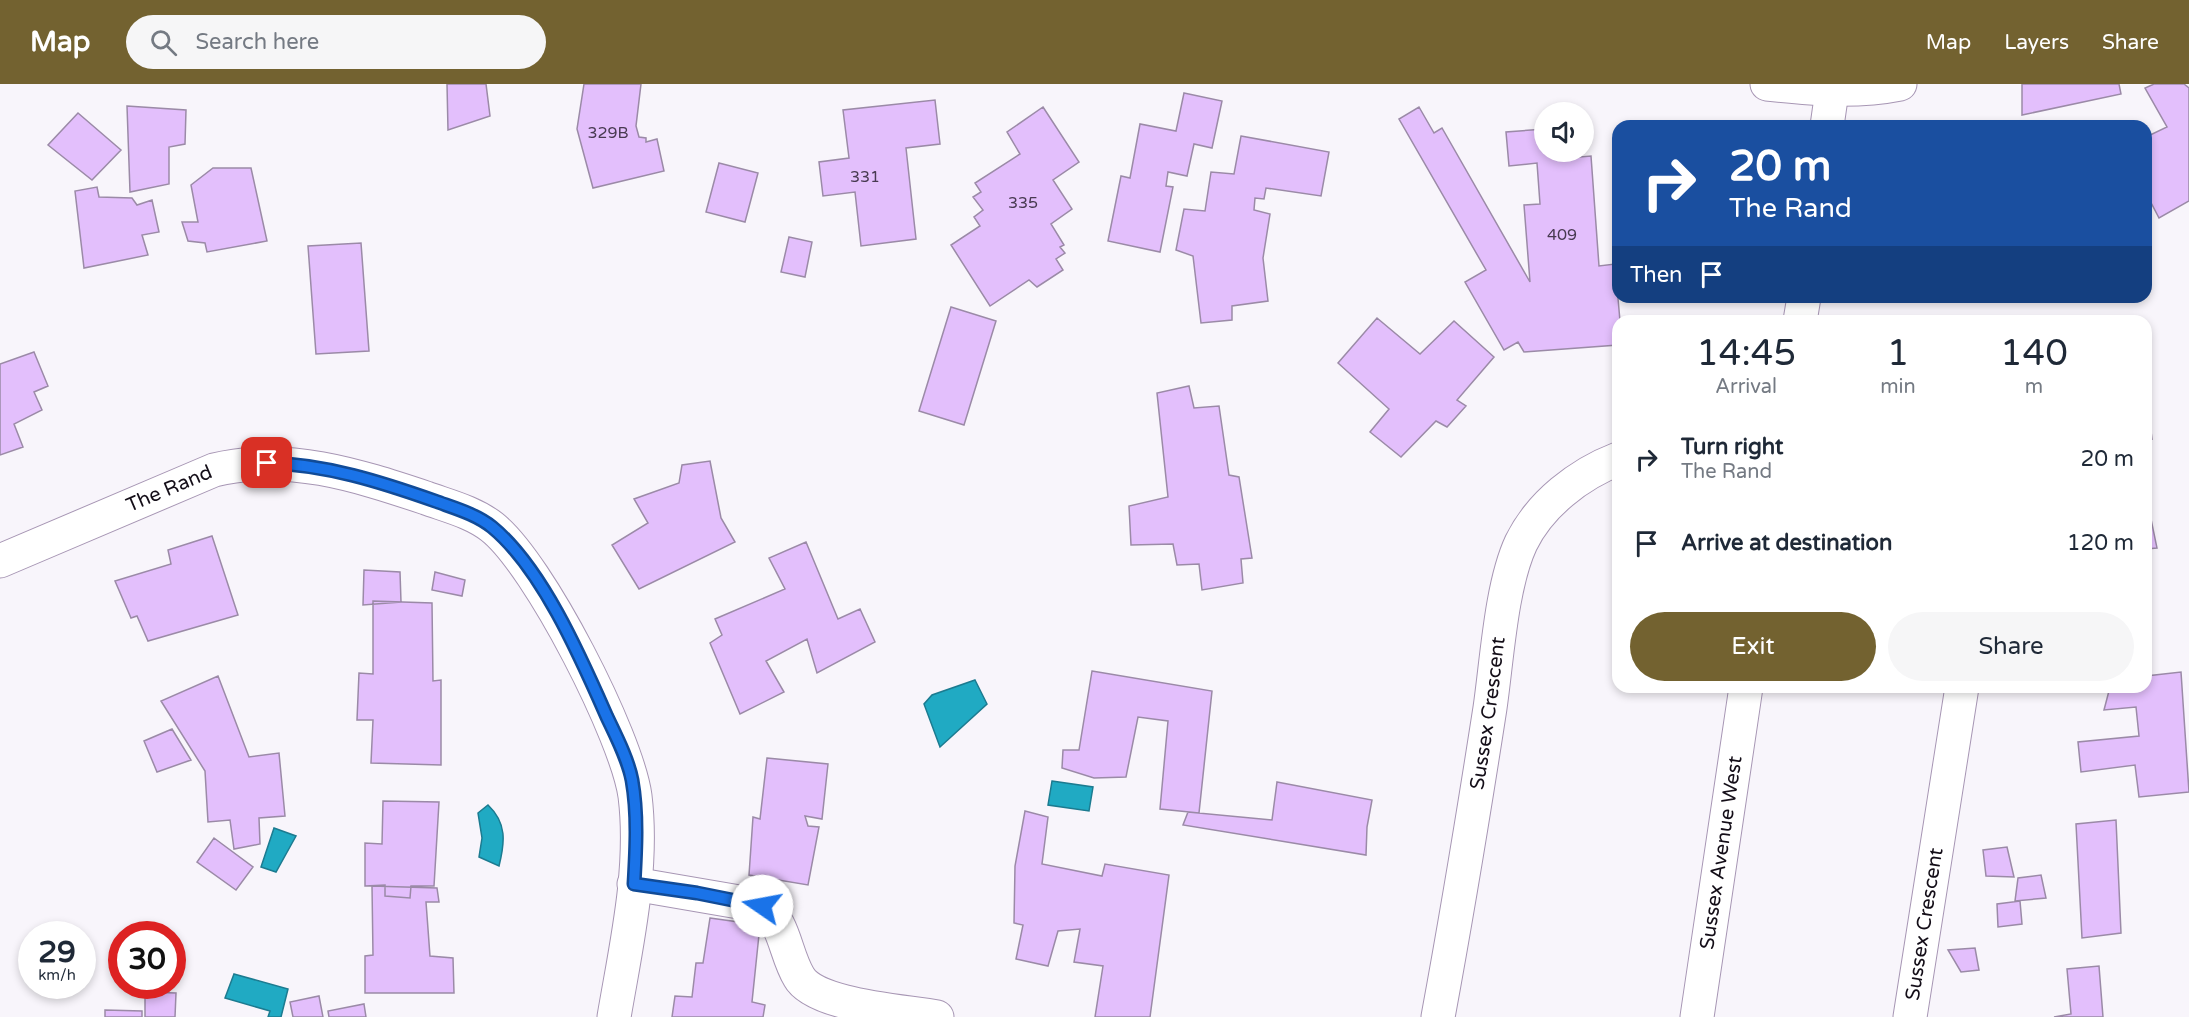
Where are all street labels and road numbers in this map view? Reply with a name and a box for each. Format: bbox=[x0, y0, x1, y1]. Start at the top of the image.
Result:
street label: The Rand bbox=[123, 460, 216, 518]
street label: Sussex Crescent bbox=[1465, 635, 1511, 791]
street label: Sussex Avenue West bbox=[1695, 754, 1748, 951]
street label: Sussex Crescent bbox=[1901, 846, 1949, 1002]

